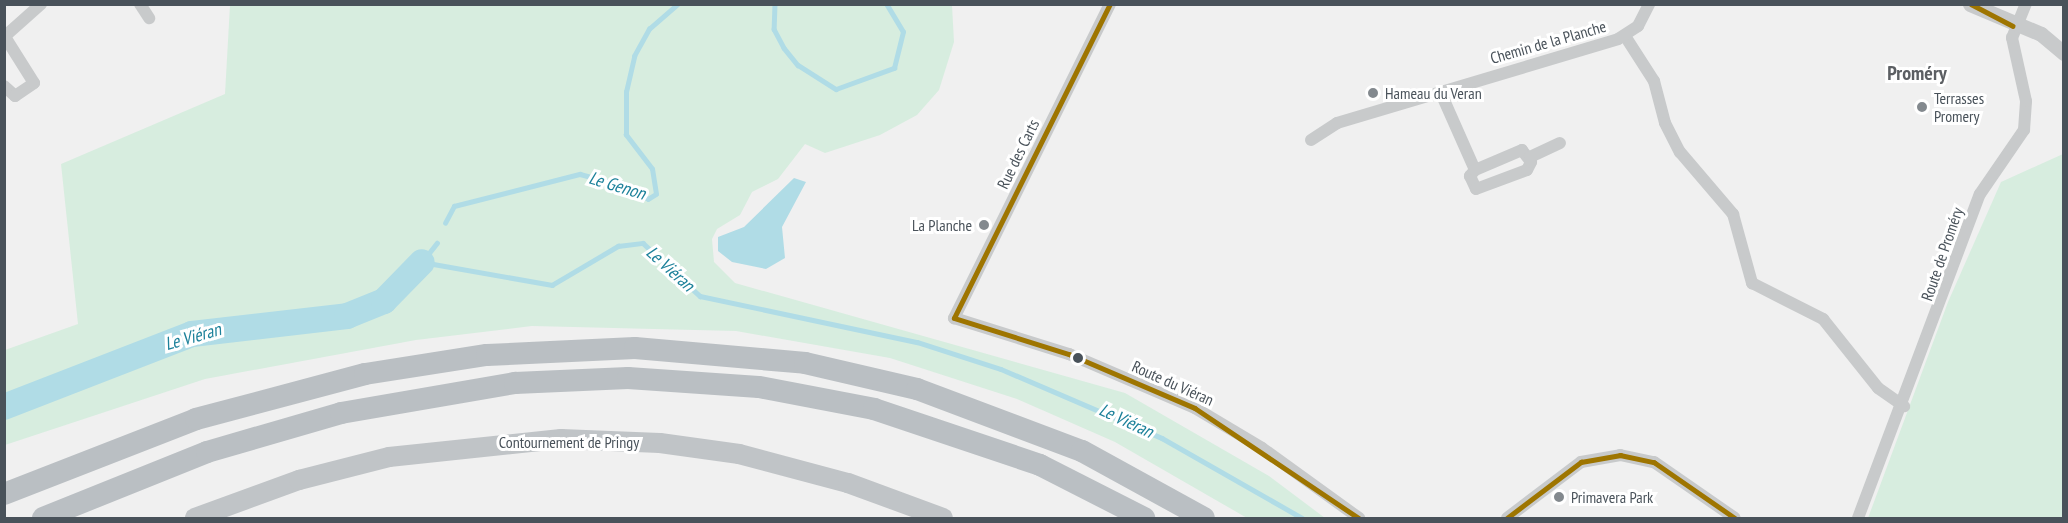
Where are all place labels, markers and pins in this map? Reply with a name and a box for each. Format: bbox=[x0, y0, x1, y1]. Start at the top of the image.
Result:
place label: Hameau du Veran bbox=[1385, 83, 1482, 103]
marker: Hameau du Veran bbox=[1366, 86, 1380, 100]
place label: Terrasses Promery bbox=[1934, 88, 1984, 126]
marker: Terrasses Promery bbox=[1915, 100, 1929, 114]
place label: La Planche bbox=[912, 215, 972, 235]
marker: La Planche bbox=[977, 218, 991, 232]
unlabelled marker bbox=[1072, 352, 1084, 364]
place label: Primavera Park bbox=[1571, 487, 1653, 507]
marker: Primavera Park bbox=[1552, 490, 1566, 504]

